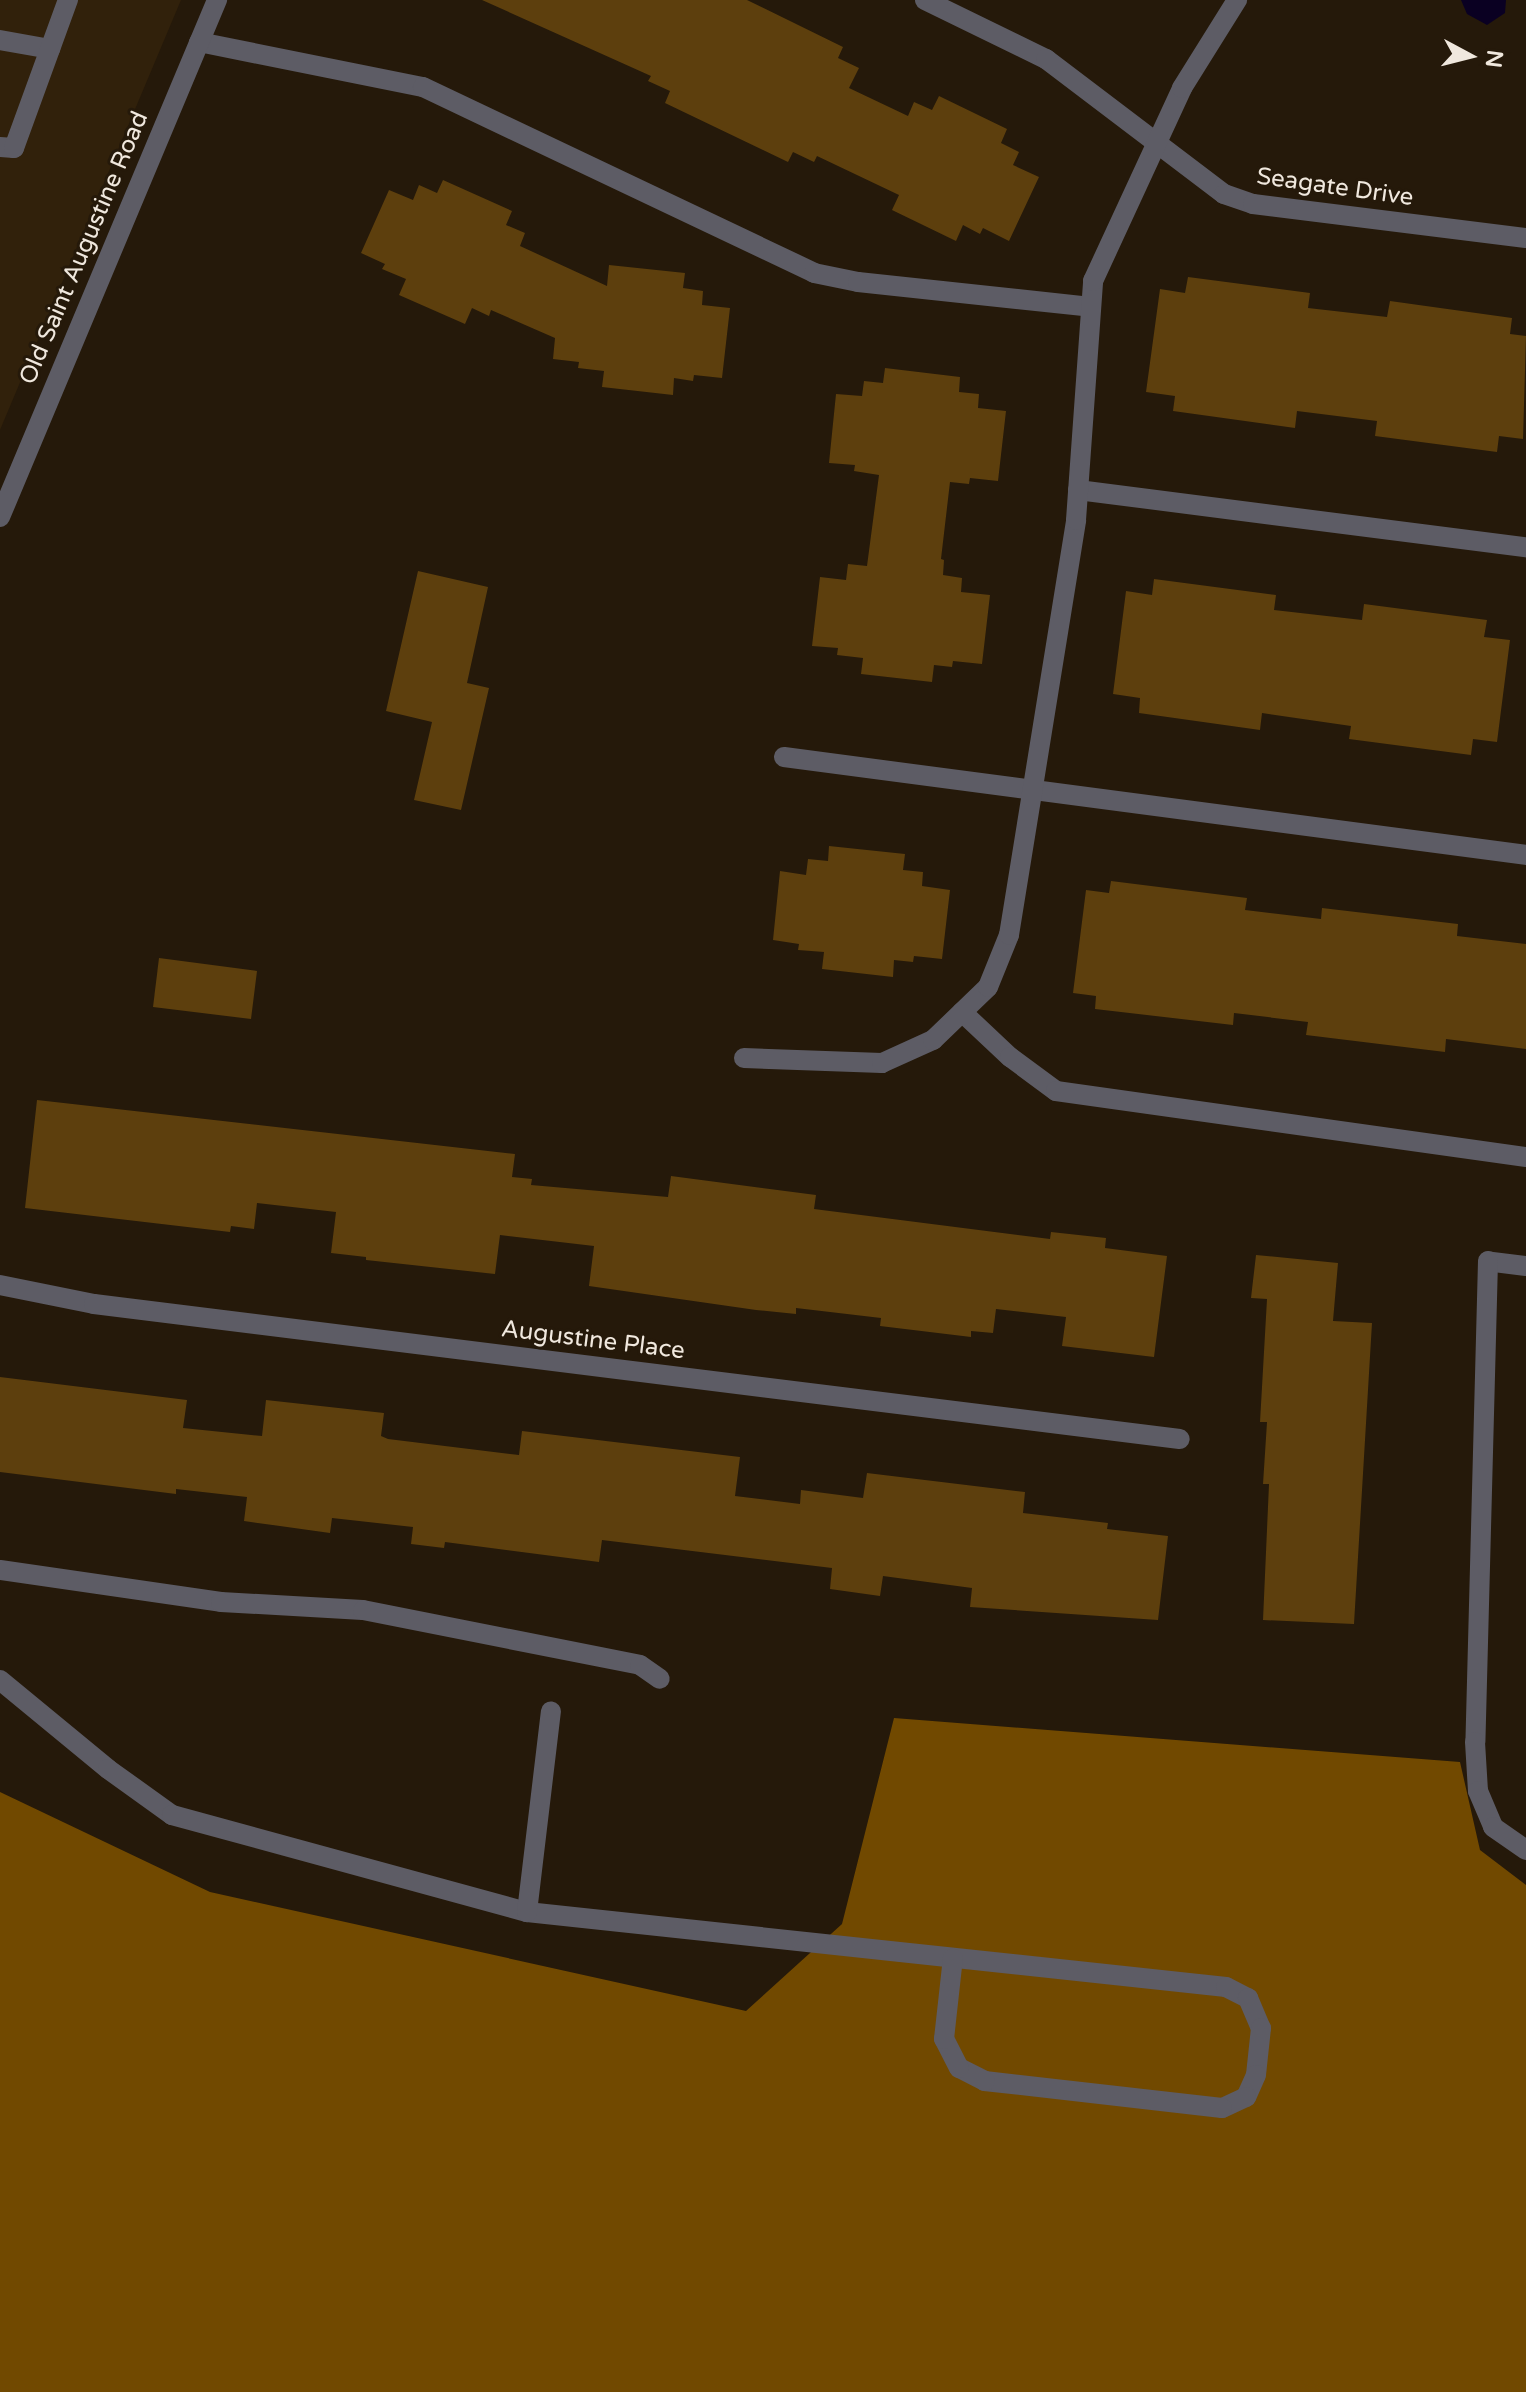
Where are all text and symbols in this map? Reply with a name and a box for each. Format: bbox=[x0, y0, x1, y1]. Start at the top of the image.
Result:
north arrow bbox=[1430, 16, 1510, 96]
text: N bbox=[1480, 49, 1508, 69]
street label: Old Saint Augustine Road bbox=[13, 107, 155, 389]
street label: Seagate Drive bbox=[1255, 162, 1415, 212]
street label: Augustine Place bbox=[500, 1314, 686, 1366]

